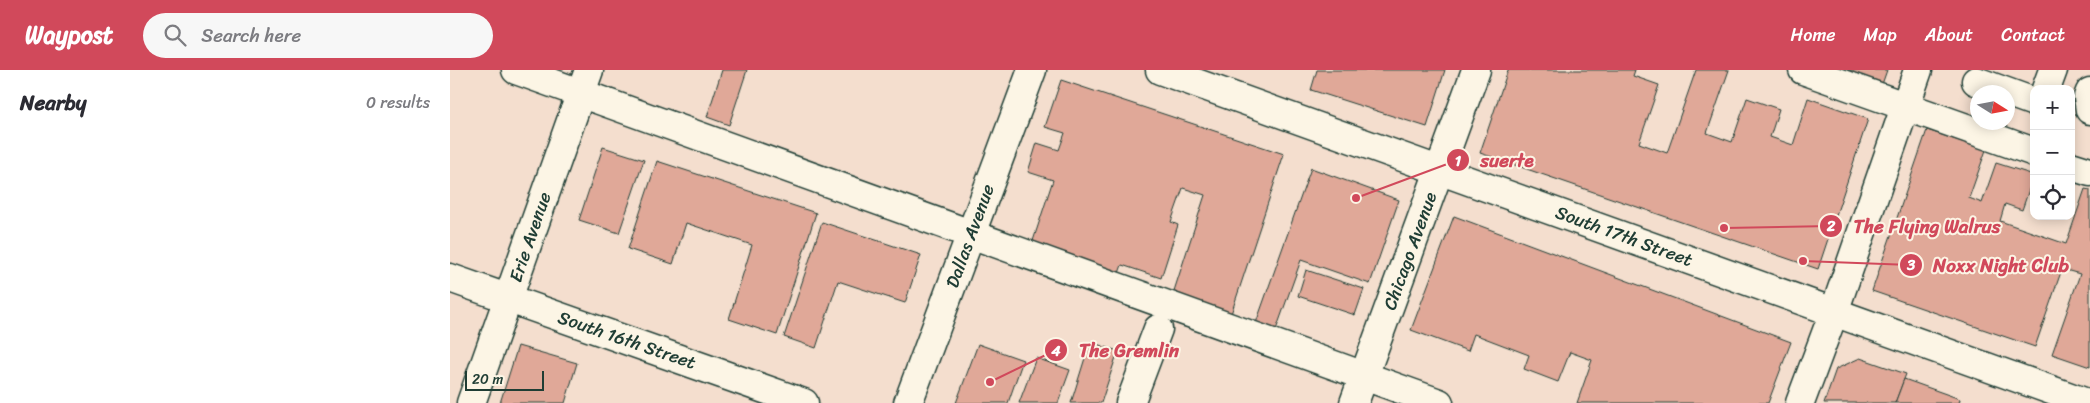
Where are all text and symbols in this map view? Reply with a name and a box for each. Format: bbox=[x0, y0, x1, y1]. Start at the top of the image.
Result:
search box bbox=[143, 13, 493, 58]
text: Waypost bbox=[25, 14, 113, 56]
text: Search here bbox=[201, 19, 301, 52]
text: Home bbox=[1791, 19, 1836, 51]
text: Map bbox=[1864, 19, 1897, 51]
text: About bbox=[1925, 19, 1973, 51]
text: Contact bbox=[2001, 19, 2065, 51]
icon: search bbox=[161, 21, 189, 49]
text: Nearby bbox=[20, 84, 86, 122]
north arrow bbox=[1970, 85, 2015, 130]
map controls bbox=[2030, 85, 2075, 220]
button: + bbox=[2030, 85, 2075, 130]
text: 0 results bbox=[366, 88, 430, 117]
button: − bbox=[2030, 130, 2075, 175]
callout: suerte bbox=[1446, 143, 1544, 177]
text: suerte bbox=[1479, 144, 1534, 177]
text: 1 bbox=[1455, 148, 1462, 174]
button: locate bbox=[2030, 175, 2075, 220]
street label: Dallas Avenue bbox=[936, 179, 1004, 293]
street label: Erie Avenue bbox=[500, 187, 560, 287]
street label: Chicago Avenue bbox=[1374, 187, 1446, 315]
street label: South 17th Street bbox=[1551, 196, 1697, 276]
callout: The Flying Walrus bbox=[1819, 209, 2010, 243]
text: The Flying Walrus bbox=[1853, 210, 2002, 243]
text: 2 bbox=[1826, 213, 1836, 239]
callout: Noxx Night Club bbox=[1898, 248, 2078, 282]
text: Noxx Night Club bbox=[1932, 249, 2070, 282]
text: 3 bbox=[1906, 252, 1916, 278]
street label: South 16th Street bbox=[554, 301, 701, 379]
callout: The Gremlin bbox=[1044, 333, 1189, 367]
text: The Gremlin bbox=[1079, 334, 1180, 367]
text: 4 bbox=[1050, 338, 1061, 364]
text: 20 m bbox=[472, 367, 503, 392]
scale bar bbox=[465, 368, 544, 391]

